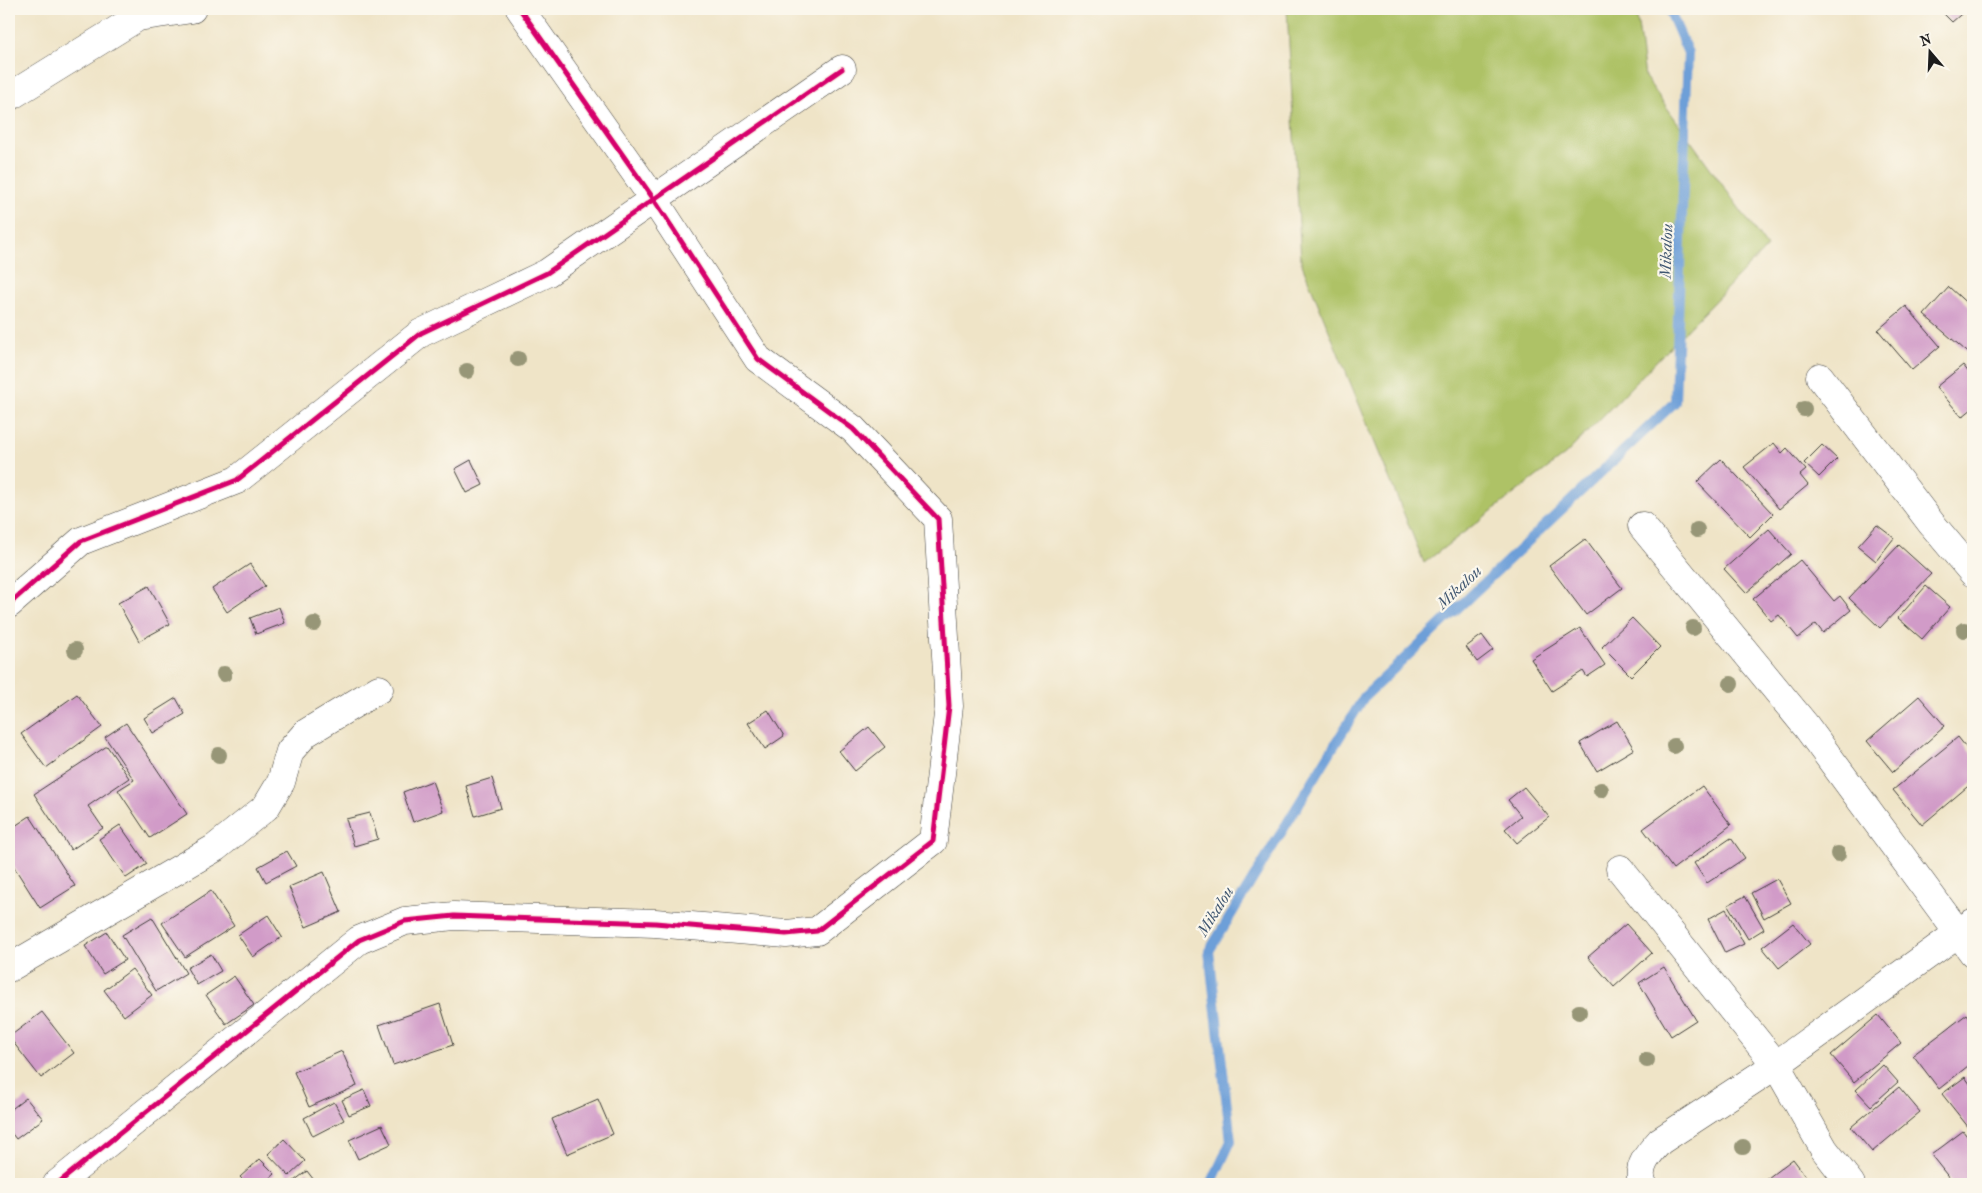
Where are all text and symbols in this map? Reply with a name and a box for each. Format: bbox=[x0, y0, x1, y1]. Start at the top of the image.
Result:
north arrow bbox=[1904, 28, 1954, 78]
text: N bbox=[1918, 30, 1934, 50]
water label: Mikalou bbox=[1656, 223, 1676, 280]
water label: Mikalou bbox=[1432, 561, 1486, 613]
water label: Mikalou bbox=[1192, 883, 1238, 940]

